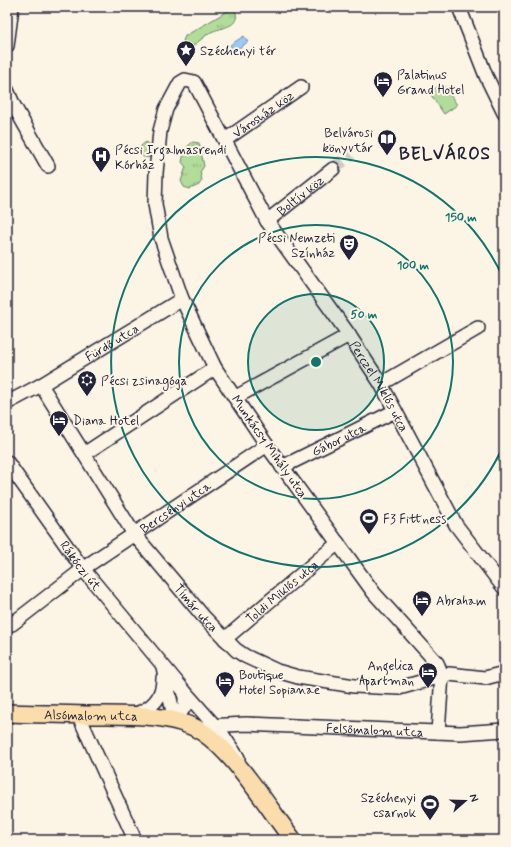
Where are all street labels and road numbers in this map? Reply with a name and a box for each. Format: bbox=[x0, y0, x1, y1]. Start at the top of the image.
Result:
street label: Városház köz bbox=[229, 87, 298, 142]
street label: Boltív köz bbox=[274, 172, 328, 220]
street label: Fürdő utca bbox=[82, 320, 142, 366]
street label: Perczel Miklós utca bbox=[345, 338, 412, 435]
street label: Munkácsy Mihály utca bbox=[227, 392, 311, 502]
street label: Gábor utca bbox=[309, 420, 369, 461]
street label: Bercsényi utca bbox=[137, 478, 215, 538]
street label: Rákóczi út bbox=[56, 538, 104, 595]
street label: Toldi Miklós utca bbox=[243, 557, 322, 628]
street label: Tímár utca bbox=[169, 581, 221, 636]
street label: Alsómalom utca bbox=[44, 707, 138, 725]
street label: Felsőmalom utca bbox=[326, 720, 424, 741]

